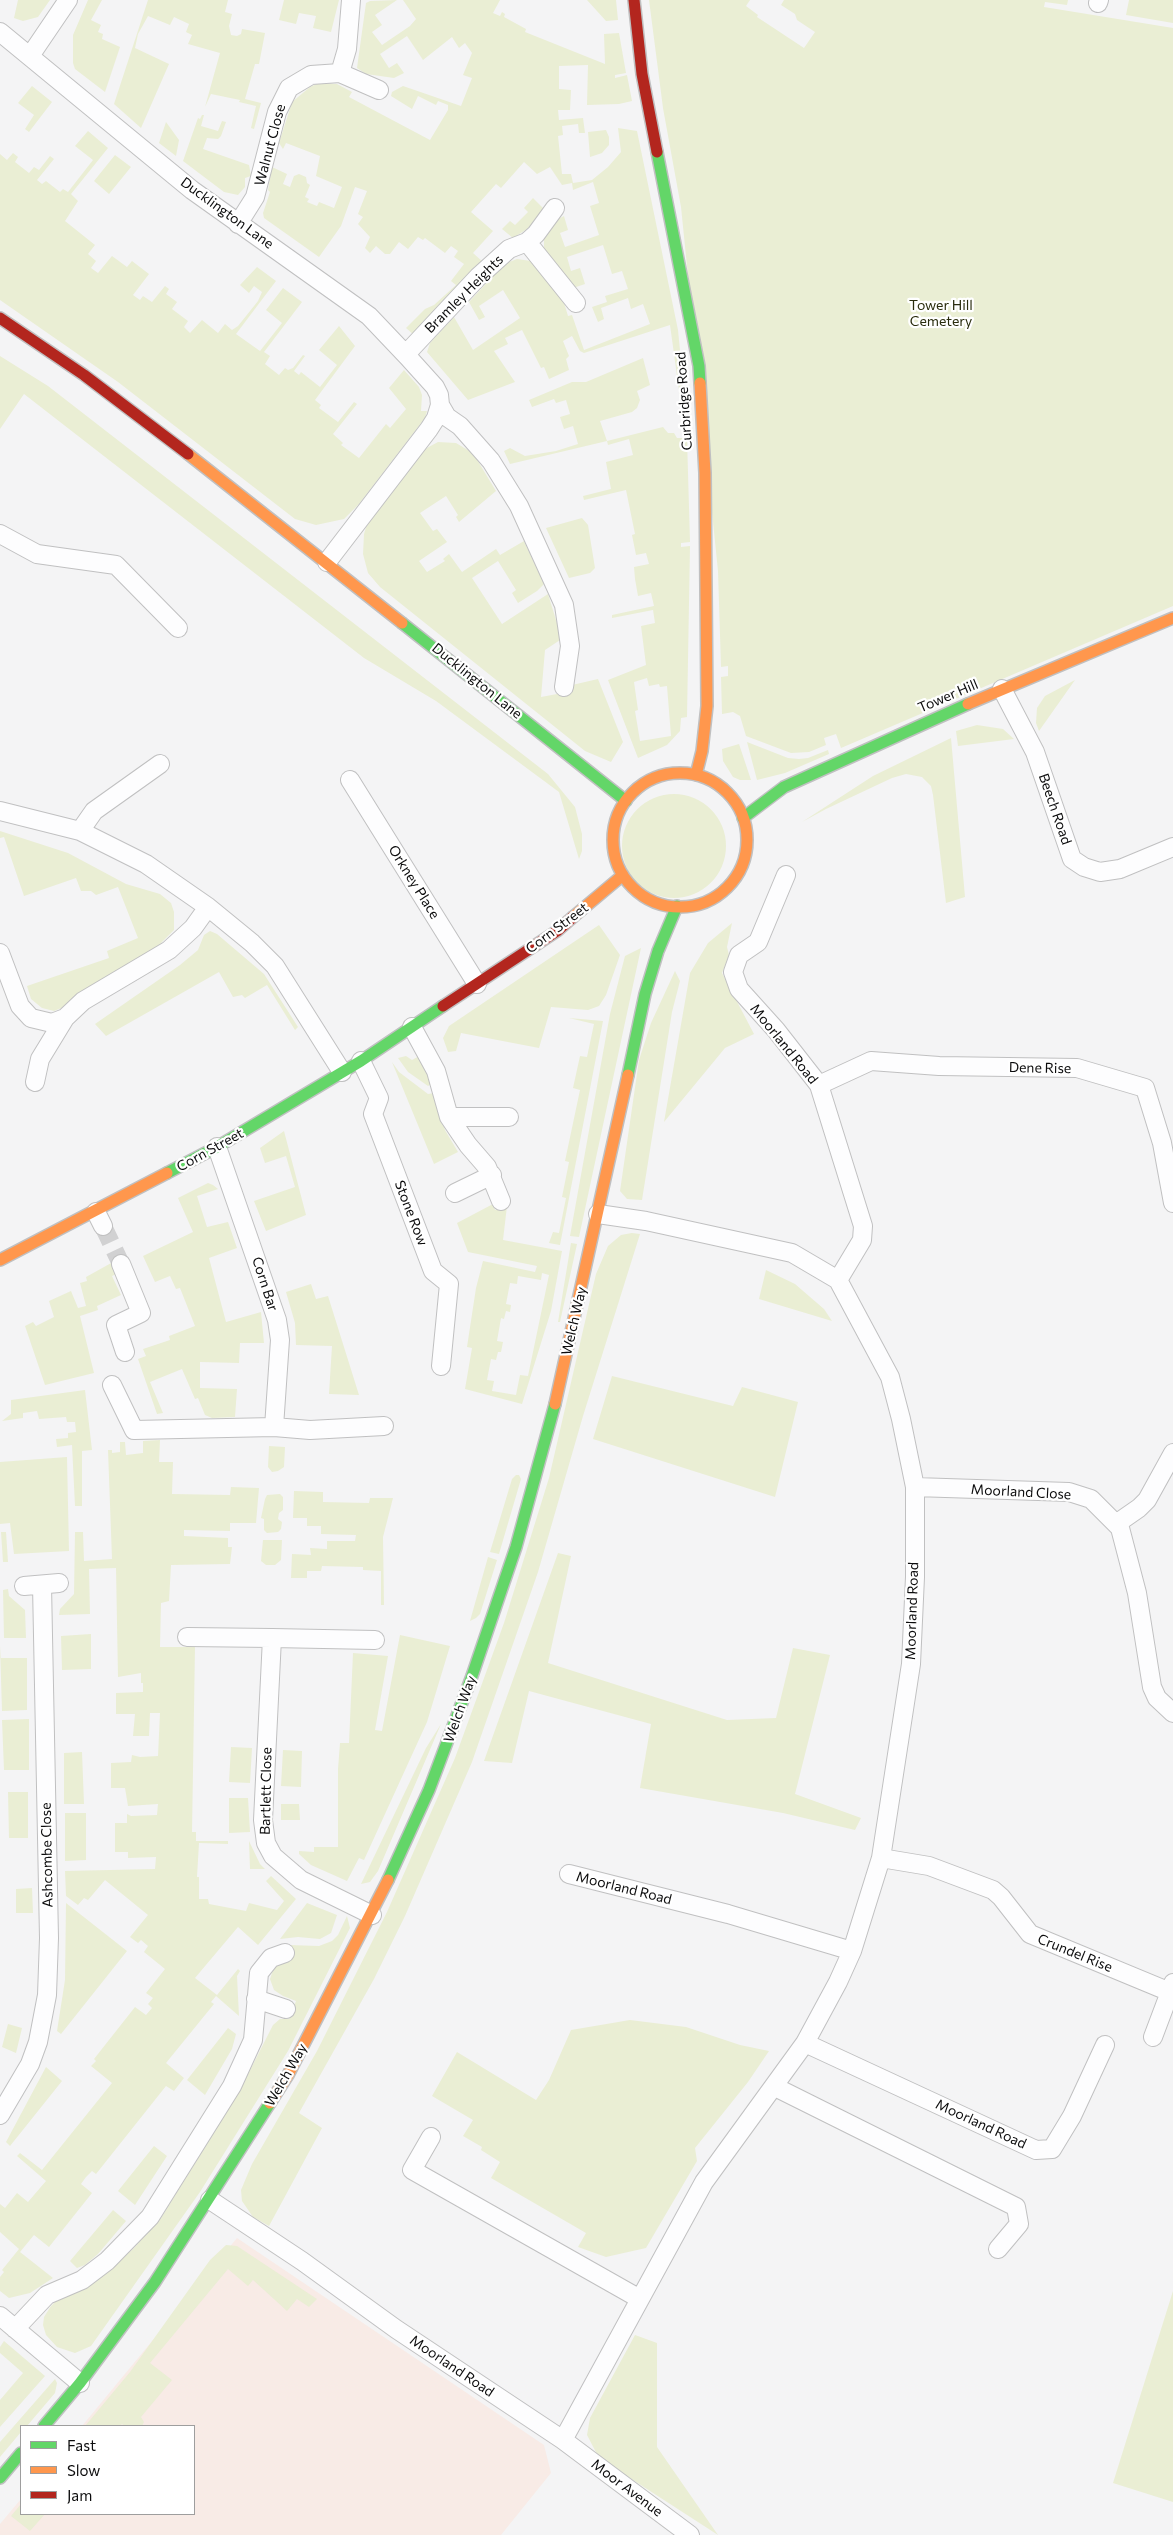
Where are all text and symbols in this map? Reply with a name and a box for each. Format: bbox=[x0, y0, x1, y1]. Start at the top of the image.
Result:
street label: Walnut Close bbox=[251, 102, 289, 188]
street label: Ducklington Lane bbox=[177, 174, 277, 252]
street label: Bramley Heights bbox=[421, 251, 507, 337]
park label: Tower Hill Cemetery bbox=[909, 297, 973, 330]
street label: Curbridge Road bbox=[672, 351, 696, 451]
street label: Ducklington Lane bbox=[429, 640, 525, 722]
street label: Tower Hill bbox=[915, 676, 981, 716]
street label: Beech Road bbox=[1035, 771, 1075, 847]
street label: Orkney Place bbox=[385, 842, 443, 922]
street label: Corn Street bbox=[522, 899, 592, 957]
street label: Moorland Road bbox=[747, 1001, 821, 1087]
street label: Dene Rise bbox=[1009, 1059, 1071, 1077]
street label: Corn Street bbox=[174, 1125, 246, 1175]
street label: Stone Row bbox=[391, 1178, 431, 1248]
street label: Corn Bar bbox=[248, 1255, 282, 1313]
street label: Welch Way bbox=[558, 1285, 590, 1357]
street label: Moorland Close bbox=[970, 1481, 1072, 1503]
street label: Moorland Road bbox=[902, 1562, 922, 1660]
street label: Welch Way bbox=[440, 1673, 480, 1745]
street label: Bartlett Close bbox=[257, 1747, 275, 1835]
street label: Ashcombe Close bbox=[38, 1802, 56, 1908]
street label: Moorland Road bbox=[574, 1868, 674, 1908]
street label: Crundel Rise bbox=[1035, 1930, 1115, 1976]
street label: Welch Way bbox=[261, 2041, 311, 2109]
street label: Moorland Road bbox=[933, 2096, 1029, 2152]
street label: Moorland Road bbox=[407, 2332, 497, 2400]
legend bbox=[20, 2425, 195, 2515]
text: Fast bbox=[67, 2436, 96, 2454]
street label: Moor Avenue bbox=[588, 2456, 666, 2520]
text: Slow bbox=[67, 2461, 100, 2479]
text: Jam bbox=[67, 2486, 92, 2504]

